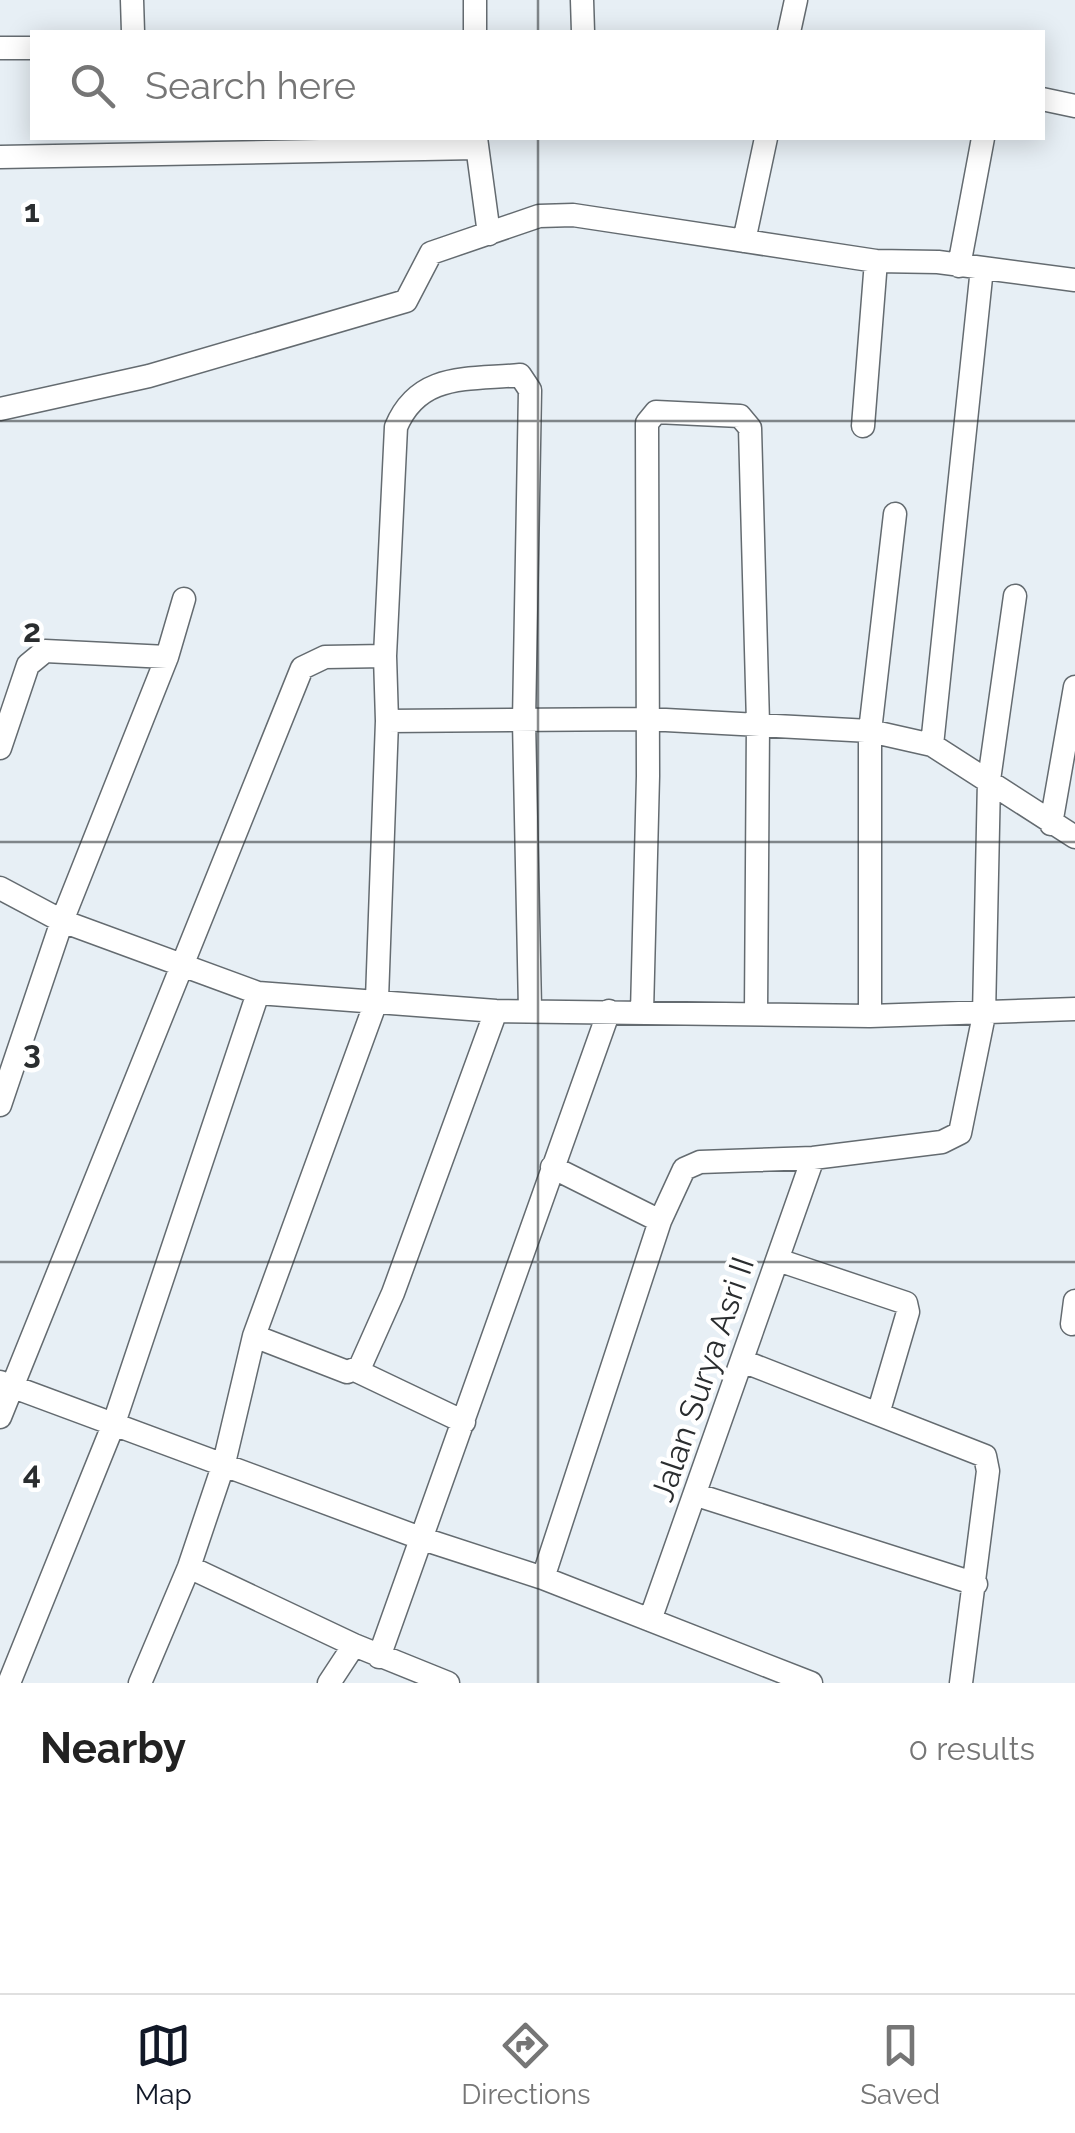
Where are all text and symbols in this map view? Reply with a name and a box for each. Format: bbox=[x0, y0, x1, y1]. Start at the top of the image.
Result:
search box bbox=[30, 30, 1045, 140]
icon: search bbox=[65, 58, 120, 113]
text: Search here bbox=[145, 63, 356, 108]
text: 1 bbox=[24, 192, 40, 229]
text: 2 bbox=[23, 612, 41, 649]
text: 3 bbox=[23, 1033, 41, 1070]
street label: Jalan Surya Asri II bbox=[643, 1252, 761, 1506]
text: 4 bbox=[23, 1454, 41, 1491]
text: Nearby bbox=[40, 1724, 186, 1773]
text: 0 results bbox=[908, 1730, 1035, 1767]
tab: Map bbox=[135, 2018, 192, 2111]
tab: Directions bbox=[461, 2018, 591, 2111]
tab: Saved bbox=[860, 2018, 940, 2111]

